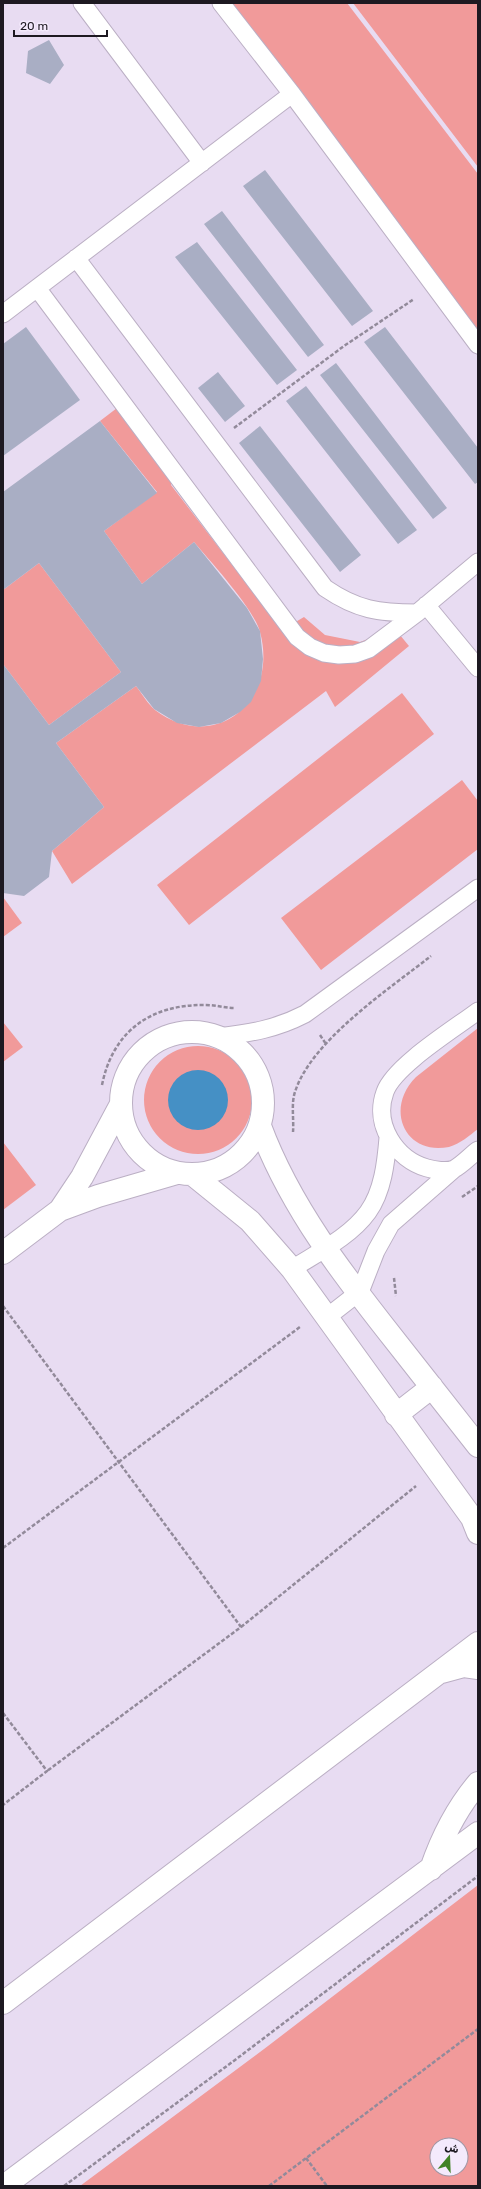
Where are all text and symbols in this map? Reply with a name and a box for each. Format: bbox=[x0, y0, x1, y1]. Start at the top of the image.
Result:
scale bar bbox=[14, 12, 107, 38]
text: 20 m bbox=[20, 19, 48, 33]
north arrow bbox=[429, 2137, 469, 2177]
text: ش bbox=[443, 2140, 461, 2156]

